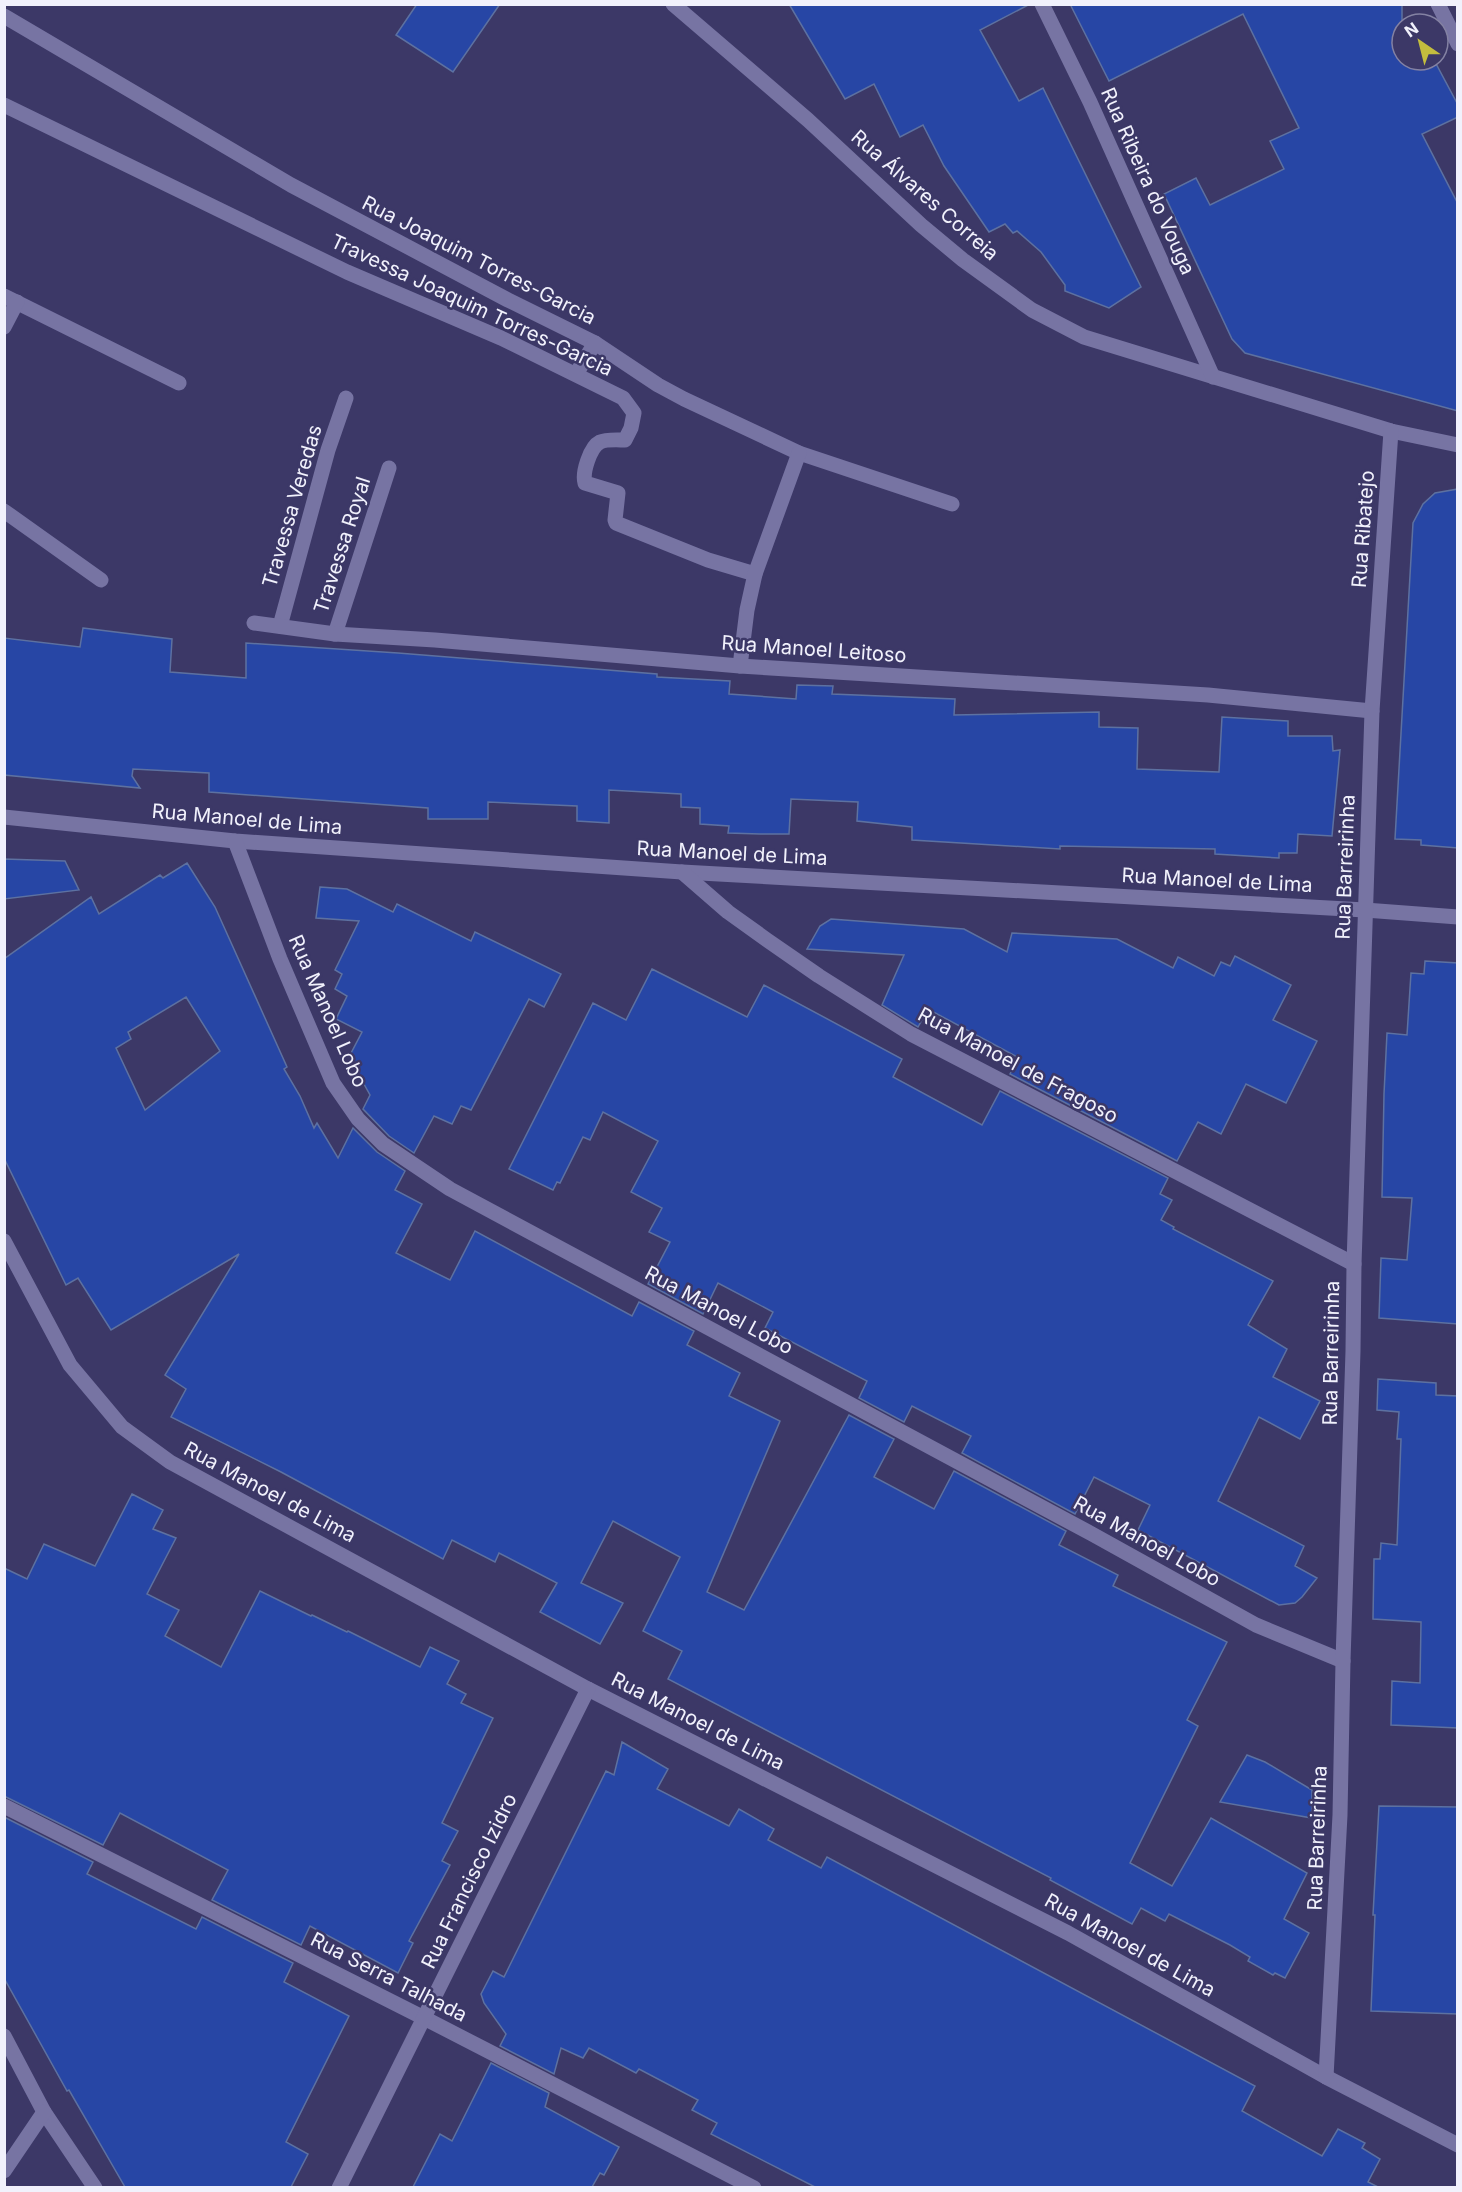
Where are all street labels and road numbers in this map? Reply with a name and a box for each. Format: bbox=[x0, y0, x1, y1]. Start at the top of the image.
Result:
street label: Rua Ribeira do Vouga bbox=[1096, 84, 1200, 278]
street label: Rua Álvares Correia bbox=[847, 124, 1004, 265]
street label: Rua Joaquim Torres-Garcia bbox=[358, 190, 600, 330]
street label: Travessa Joaquim Torres-Garcia bbox=[327, 229, 617, 381]
street label: Travessa Veredas bbox=[257, 422, 327, 590]
street label: Rua Ribatejo bbox=[1347, 469, 1379, 589]
street label: Travessa Royal bbox=[309, 474, 375, 616]
street label: Rua Manoel Leitoso bbox=[721, 631, 907, 667]
street label: Rua Barreirinha bbox=[1330, 794, 1360, 940]
street label: Rua Manoel de Lima bbox=[151, 799, 343, 839]
street label: Rua Manoel de Lima bbox=[636, 836, 828, 870]
street label: Rua Manoel de Lima bbox=[1121, 863, 1313, 897]
street label: Rua Manoel Lobo bbox=[284, 931, 372, 1091]
street label: Rua Manoel de Fragoso bbox=[914, 1002, 1122, 1128]
street label: Rua Manoel Lobo bbox=[641, 1261, 797, 1359]
street label: Rua Barreirinha bbox=[1318, 1280, 1344, 1426]
street label: Rua Manoel de Lima bbox=[180, 1437, 360, 1547]
street label: Rua Manoel Lobo bbox=[1069, 1491, 1225, 1591]
street label: Rua Manoel de Lima bbox=[607, 1667, 789, 1775]
street label: Rua Barreirinha bbox=[1302, 1765, 1332, 1911]
street label: Rua Francisco Izidro bbox=[416, 1789, 522, 1973]
street label: Rua Manoel de Lima bbox=[1041, 1888, 1219, 2002]
street label: Rua Serra Talhada bbox=[307, 1927, 471, 2027]

